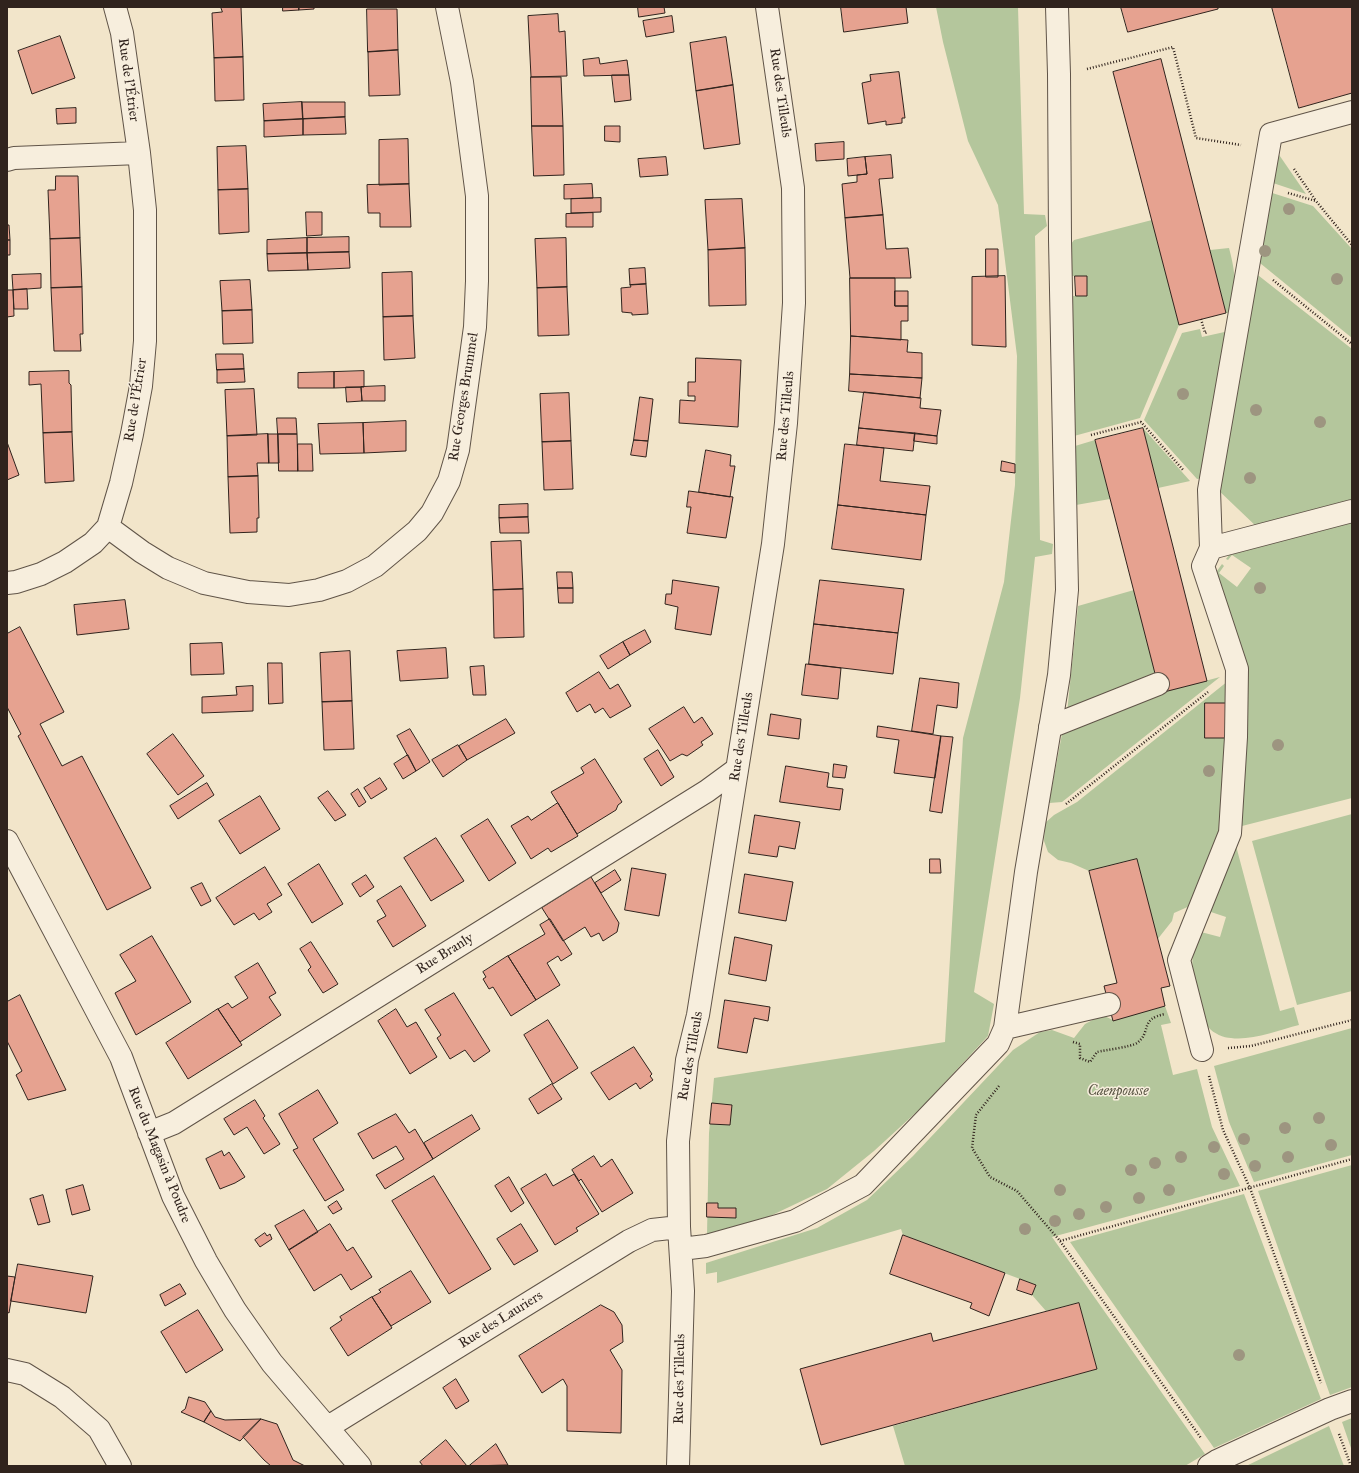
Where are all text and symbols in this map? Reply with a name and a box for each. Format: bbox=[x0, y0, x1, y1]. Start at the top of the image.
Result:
street label: Rue de l'Étrier bbox=[114, 37, 142, 123]
street label: Rue des Tilleuls bbox=[765, 47, 795, 139]
street label: Rue Georges Brummel bbox=[446, 331, 482, 463]
street label: Rue de l'Étrier bbox=[121, 357, 151, 443]
street label: Rue des Tilleuls bbox=[774, 370, 798, 462]
street label: Rue des Tilleuls bbox=[727, 691, 757, 783]
street label: Rue Branly bbox=[413, 930, 477, 978]
street label: Rue des Tilleuls bbox=[675, 1010, 707, 1102]
park label: Caenpousse bbox=[1088, 1084, 1148, 1100]
street label: Rue du Magasin à Poudre bbox=[124, 1085, 194, 1225]
street label: Rue des Lauriers bbox=[456, 1287, 546, 1353]
street label: Rue des Tilleuls bbox=[671, 1334, 689, 1424]

